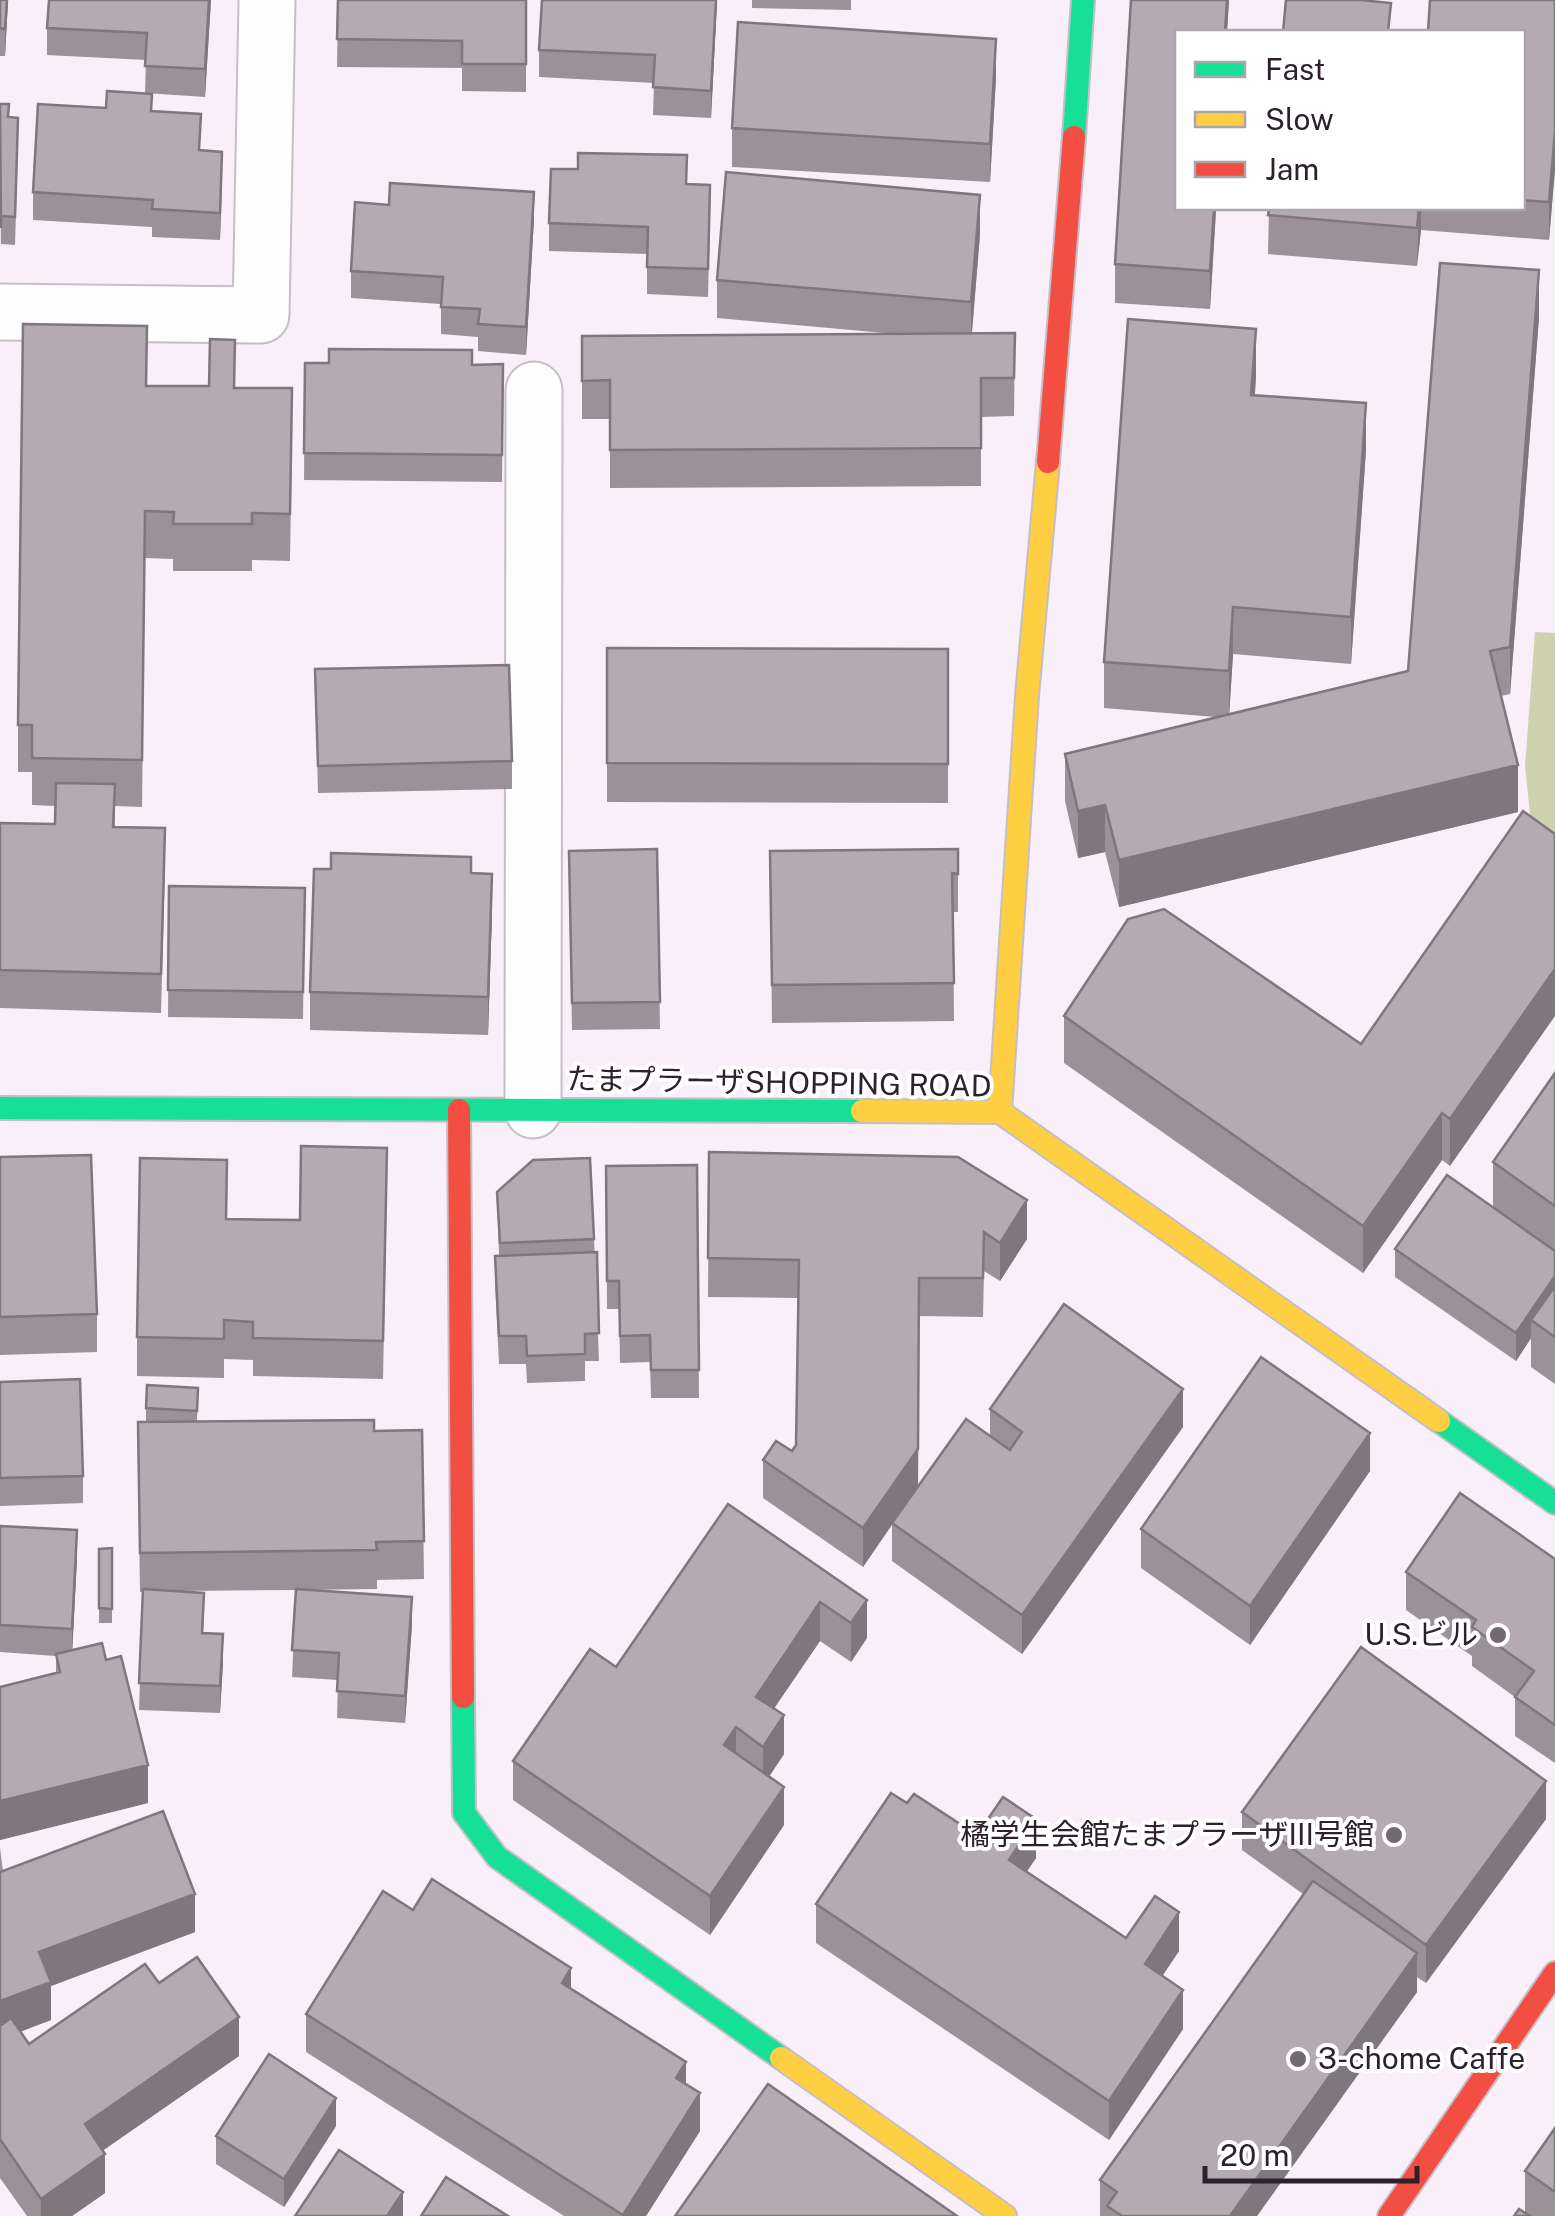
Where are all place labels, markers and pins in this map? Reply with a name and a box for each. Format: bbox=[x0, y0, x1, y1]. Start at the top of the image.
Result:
place label: U.S.ビル bbox=[1364, 1616, 1478, 1652]
marker: U.S.ビル bbox=[1487, 1624, 1509, 1646]
place label: 橘学生会館たまプラーザIII号館 bbox=[960, 1816, 1374, 1852]
marker: 橘学生会館たまプラーザIII号館 bbox=[1383, 1824, 1405, 1846]
place label: 3-chome Caffe bbox=[1318, 2040, 1525, 2076]
marker: 3-chome Caffe bbox=[1287, 2048, 1309, 2070]

